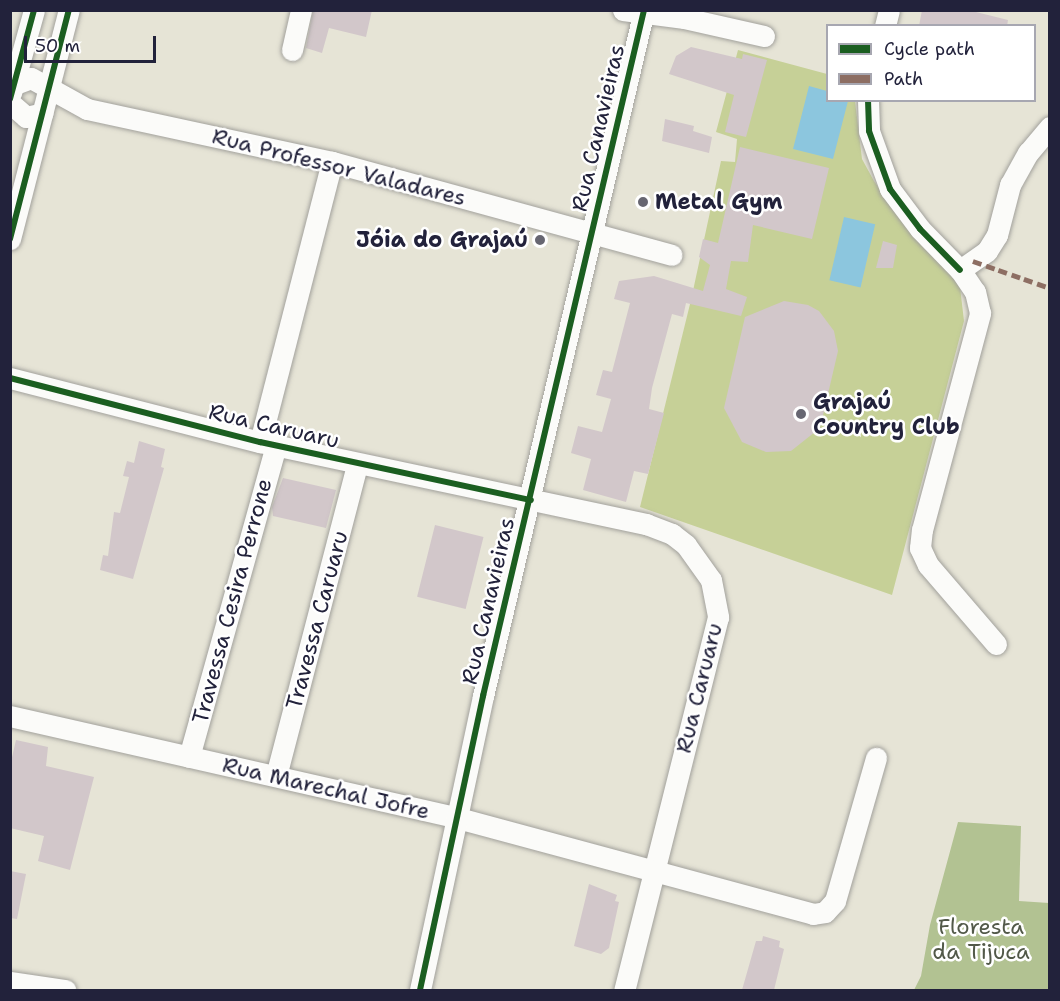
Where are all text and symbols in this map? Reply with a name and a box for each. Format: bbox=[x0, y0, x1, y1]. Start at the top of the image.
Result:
scale bar bbox=[27, 24, 159, 62]
legend bbox=[826, 24, 1036, 102]
text: 50 m bbox=[35, 34, 80, 58]
text: Cycle path bbox=[884, 37, 975, 61]
street label: Rua Canavieiras bbox=[566, 42, 630, 214]
text: Path bbox=[884, 67, 923, 91]
street label: Rua Professor Valadares bbox=[209, 123, 469, 211]
place label: Metal Gym bbox=[655, 189, 783, 215]
marker: Metal Gym bbox=[636, 195, 650, 209]
place label: Jóia do Grajaú bbox=[356, 227, 528, 253]
marker: Jóia do Grajaú bbox=[533, 233, 547, 247]
place label: Grajaú Country Club bbox=[813, 388, 960, 440]
street label: Rua Caruaru bbox=[206, 398, 342, 454]
marker: Grajaú Country Club bbox=[794, 407, 808, 421]
street label: Travessa Cesira Perrone bbox=[187, 476, 277, 726]
street label: Rua Canavieiras bbox=[456, 515, 520, 687]
street label: Travessa Caruaru bbox=[280, 528, 354, 712]
street label: Rua Caruaru bbox=[670, 620, 728, 756]
street label: Rua Marechal Jofre bbox=[220, 751, 432, 825]
park label: Floresta da Tijuca bbox=[932, 913, 1030, 964]

